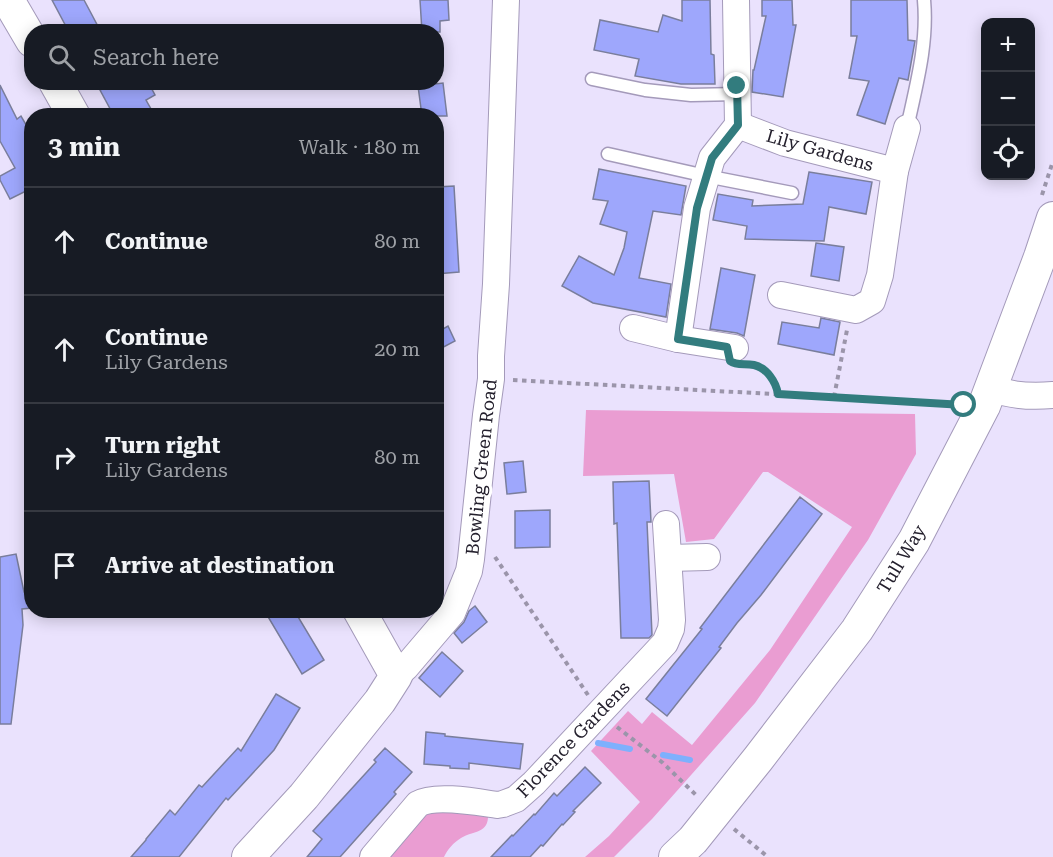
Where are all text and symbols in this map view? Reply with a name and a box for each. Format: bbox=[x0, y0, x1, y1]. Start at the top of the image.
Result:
map controls bbox=[981, 18, 1035, 180]
button: + bbox=[981, 18, 1035, 72]
search box bbox=[24, 24, 444, 90]
icon: search bbox=[45, 41, 78, 74]
text: Search here bbox=[93, 45, 219, 70]
route end bbox=[723, 72, 749, 98]
button: − bbox=[981, 72, 1035, 126]
street label: Lily Gardens bbox=[764, 125, 876, 175]
button: locate bbox=[981, 126, 1035, 180]
text: 3 min bbox=[48, 132, 120, 162]
text: Walk · 180 m bbox=[299, 135, 420, 159]
icon: ahead bbox=[48, 225, 81, 258]
text: Continue bbox=[105, 229, 208, 254]
text: 80 m bbox=[374, 229, 420, 253]
text: Continue bbox=[105, 325, 208, 350]
icon: ahead bbox=[48, 333, 81, 366]
text: 20 m bbox=[374, 337, 420, 361]
text: Lily Gardens bbox=[105, 350, 228, 374]
street label: Bowling Green Road bbox=[461, 377, 501, 556]
route start bbox=[950, 391, 976, 417]
text: Turn right bbox=[105, 433, 220, 458]
icon: right bbox=[48, 441, 81, 474]
text: 80 m bbox=[374, 445, 420, 469]
text: Lily Gardens bbox=[105, 458, 228, 482]
street label: Tull Way bbox=[872, 521, 930, 597]
icon: arrive bbox=[48, 549, 81, 582]
text: Arrive at destination bbox=[105, 553, 334, 578]
street label: Florence Gardens bbox=[512, 677, 634, 801]

